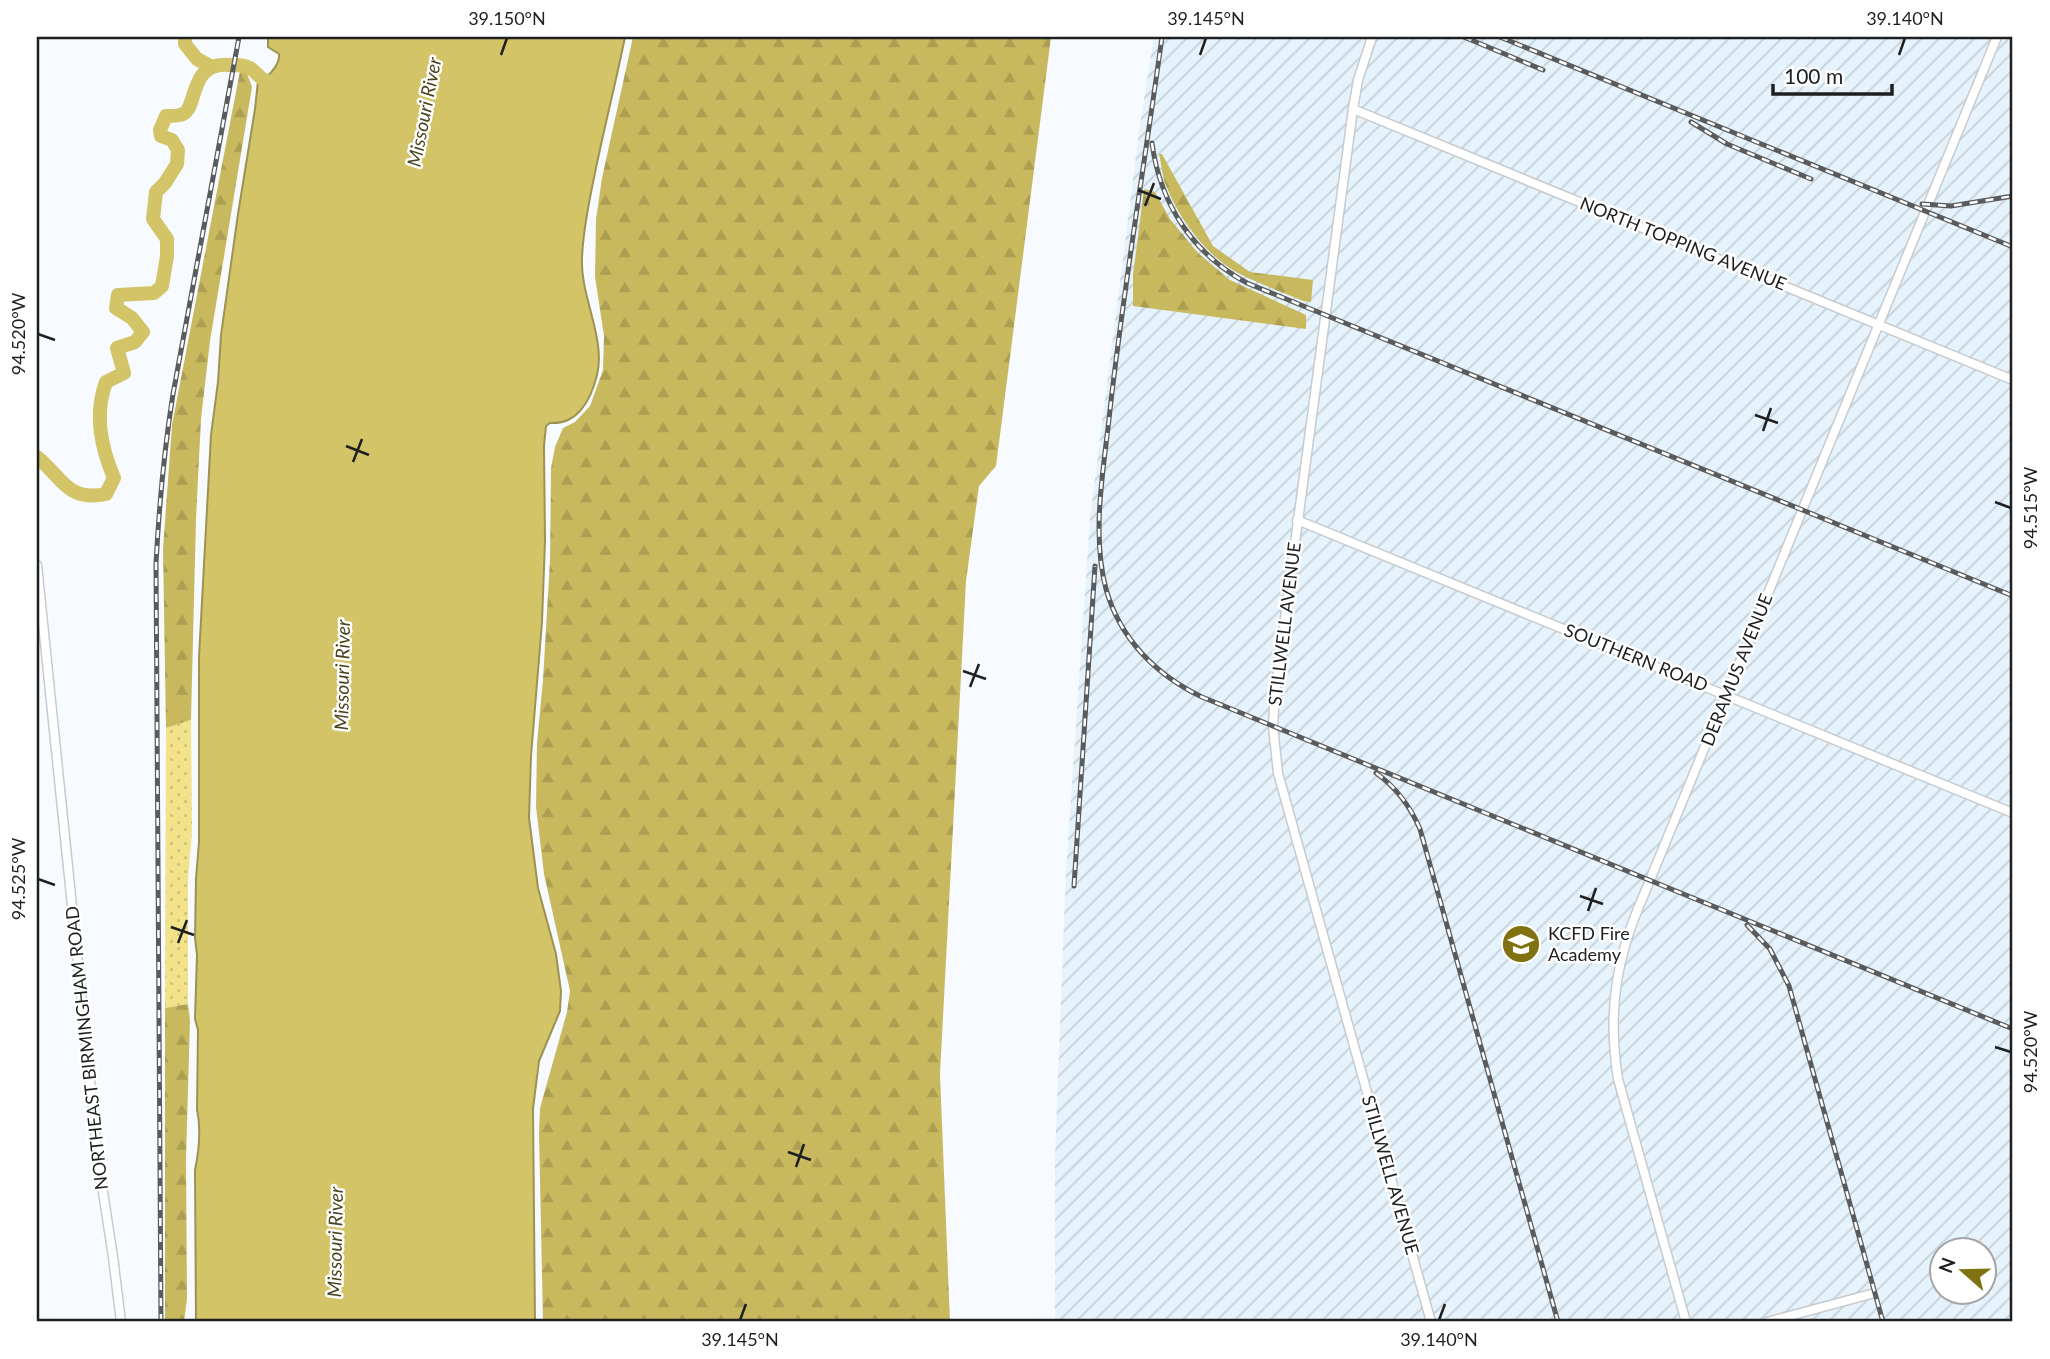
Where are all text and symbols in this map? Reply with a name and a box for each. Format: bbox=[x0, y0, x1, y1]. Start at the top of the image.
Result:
text: 39.150°N bbox=[468, 7, 546, 29]
text: 39.145°N bbox=[1167, 7, 1245, 29]
text: 39.140°N bbox=[1866, 7, 1944, 29]
scale bar bbox=[1773, 52, 1892, 96]
water label: Missouri River bbox=[402, 55, 445, 169]
text: 100 m bbox=[1784, 63, 1843, 88]
street label: NORTH TOPPING AVENUE bbox=[1577, 192, 1790, 295]
text: 94.520°W bbox=[7, 292, 29, 375]
text: 94.515°W bbox=[2019, 466, 2041, 549]
street label: STILLWELL AVENUE bbox=[1263, 541, 1305, 707]
street label: DERAMUS AVENUE bbox=[1695, 590, 1777, 749]
street label: SOUTHERN ROAD bbox=[1561, 618, 1711, 696]
water label: Missouri River bbox=[329, 619, 354, 731]
text: 94.525°W bbox=[7, 837, 29, 920]
street label: NORTHEAST BIRMINGHAM ROAD bbox=[60, 905, 112, 1191]
place label: KCFD Fire Academy bbox=[1548, 922, 1630, 965]
school or university icon: KCFD Fire Academy bbox=[1500, 923, 1542, 965]
text: 94.520°W bbox=[2019, 1010, 2041, 1093]
street label: STILLWELL AVENUE bbox=[1358, 1092, 1424, 1257]
water label: Missouri River bbox=[322, 1186, 347, 1298]
north arrow bbox=[1927, 1236, 1997, 1306]
text: N bbox=[1933, 1254, 1960, 1276]
text: 39.145°N bbox=[701, 1328, 779, 1350]
text: 39.140°N bbox=[1400, 1328, 1478, 1350]

